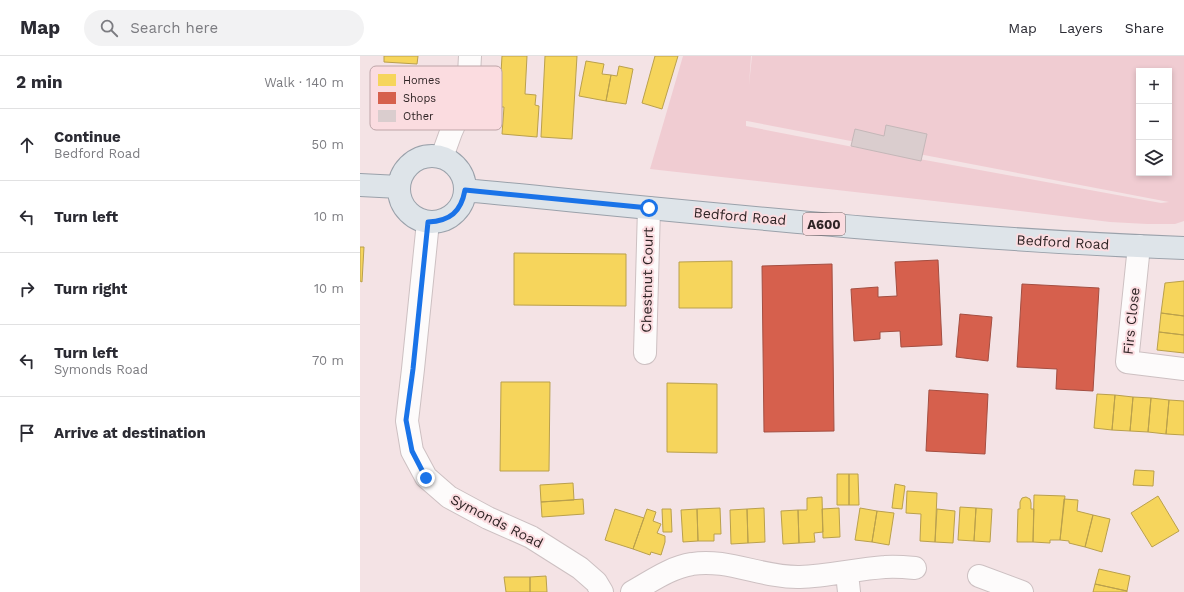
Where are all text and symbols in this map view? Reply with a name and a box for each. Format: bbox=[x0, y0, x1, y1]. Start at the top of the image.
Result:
search box bbox=[84, 10, 364, 46]
text: Map bbox=[20, 16, 60, 39]
icon: search bbox=[98, 17, 120, 39]
text: Search here bbox=[130, 19, 218, 37]
text: Map bbox=[1008, 20, 1037, 36]
text: Layers bbox=[1059, 20, 1103, 36]
text: Share bbox=[1125, 20, 1164, 36]
legend bbox=[370, 66, 502, 130]
map controls bbox=[1136, 68, 1172, 176]
button: + bbox=[1136, 68, 1172, 104]
text: 2 min bbox=[16, 72, 62, 92]
text: Homes bbox=[403, 74, 440, 87]
text: Walk · 140 m bbox=[264, 75, 344, 90]
text: Shops bbox=[403, 92, 436, 105]
button: − bbox=[1136, 104, 1172, 140]
text: Other bbox=[403, 110, 434, 123]
text: Continue bbox=[54, 128, 121, 146]
icon: ahead bbox=[16, 134, 38, 156]
text: 50 m bbox=[312, 137, 344, 152]
button: layers bbox=[1136, 140, 1172, 176]
text: Bedford Road bbox=[54, 146, 140, 161]
route start bbox=[640, 199, 658, 217]
street label: Bedford Road bbox=[693, 204, 787, 228]
icon: left bbox=[16, 206, 38, 228]
text: Turn left bbox=[54, 208, 118, 226]
text: 10 m bbox=[314, 209, 344, 224]
road number: A600 bbox=[803, 213, 845, 235]
street label: Chestnut Court bbox=[638, 227, 656, 333]
street label: Bedford Road bbox=[1016, 232, 1110, 252]
icon: right bbox=[16, 278, 38, 300]
text: Turn right bbox=[54, 280, 127, 298]
text: 10 m bbox=[314, 281, 344, 296]
street label: Firs Close bbox=[1120, 287, 1142, 355]
text: Turn left bbox=[54, 344, 118, 362]
icon: left bbox=[16, 350, 38, 372]
text: 70 m bbox=[312, 353, 344, 368]
text: Symonds Road bbox=[54, 362, 148, 377]
icon: arrive bbox=[16, 422, 38, 444]
text: Arrive at destination bbox=[54, 424, 206, 442]
route end bbox=[417, 469, 435, 487]
street label: Symonds Road bbox=[448, 491, 546, 551]

